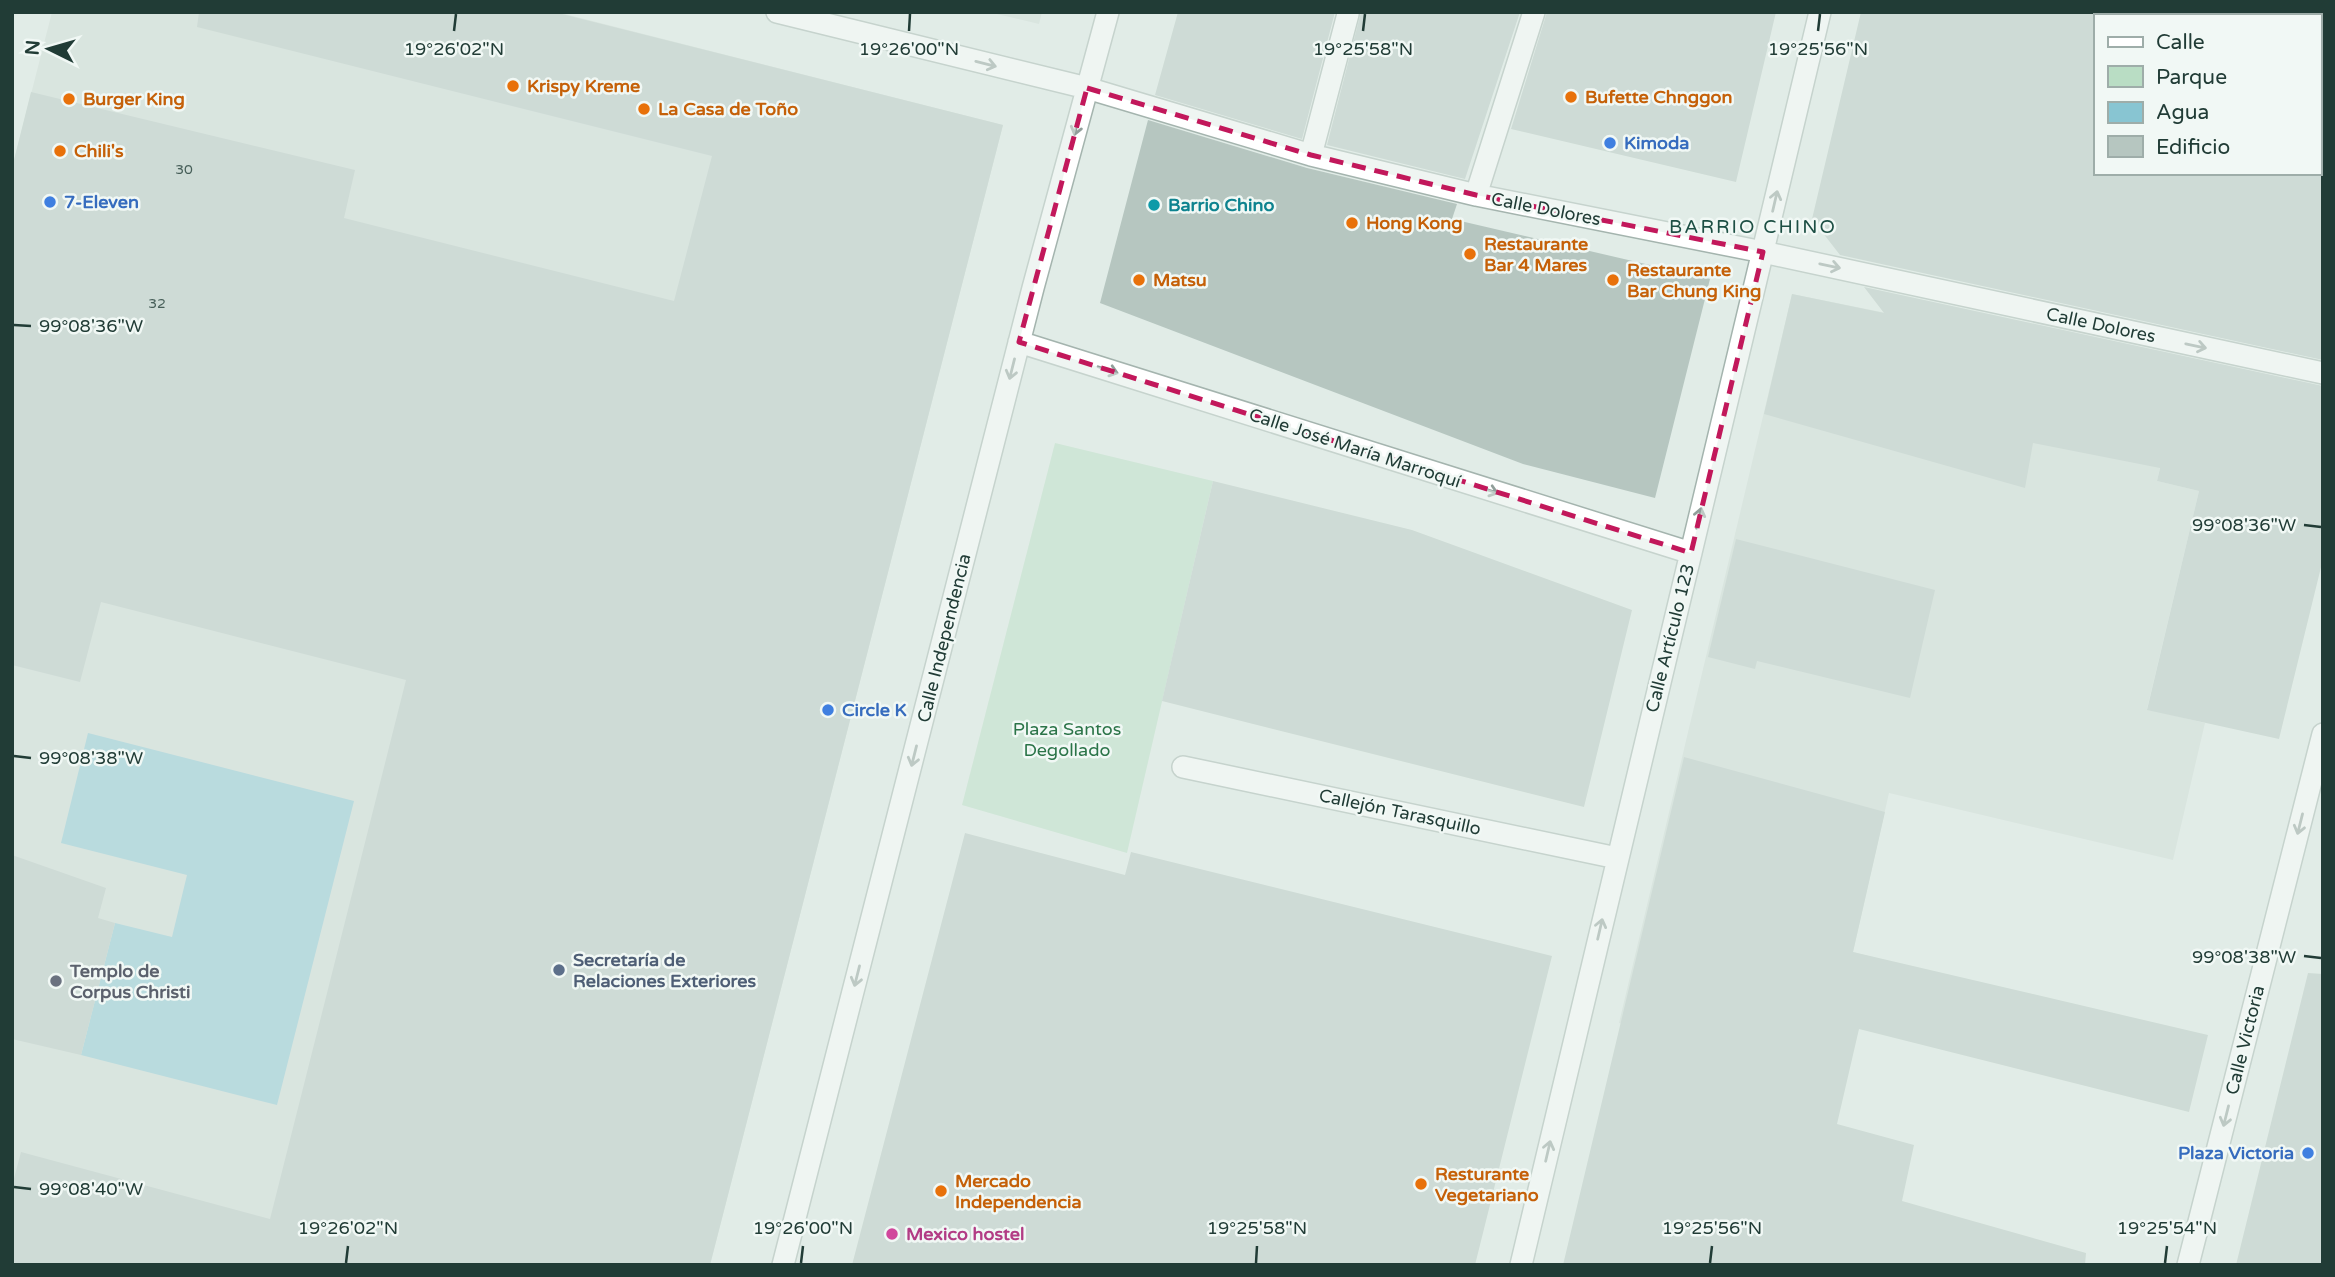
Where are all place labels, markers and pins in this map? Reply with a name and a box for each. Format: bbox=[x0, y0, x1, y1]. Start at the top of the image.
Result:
place label: Krispy Kreme bbox=[527, 75, 640, 97]
marker: Krispy Kreme bbox=[505, 78, 521, 94]
place label: Bufette Chnggon bbox=[1585, 86, 1732, 108]
place label: Burger King bbox=[83, 88, 185, 110]
marker: Bufette Chnggon bbox=[1563, 89, 1579, 105]
marker: Burger King bbox=[61, 91, 77, 107]
place label: La Casa de Toño bbox=[658, 98, 798, 120]
marker: La Casa de Toño bbox=[636, 101, 652, 117]
place label: Kimoda bbox=[1624, 132, 1689, 154]
marker: Kimoda bbox=[1602, 135, 1618, 151]
place label: Chili's bbox=[74, 140, 124, 162]
marker: Chili's bbox=[52, 143, 68, 159]
place label: 7-Eleven bbox=[64, 191, 139, 213]
marker: 7-Eleven bbox=[42, 194, 58, 210]
place label: Barrio Chino bbox=[1168, 194, 1274, 216]
marker: Barrio Chino bbox=[1146, 197, 1162, 213]
place label: Hong Kong bbox=[1366, 212, 1463, 234]
marker: Hong Kong bbox=[1344, 215, 1360, 231]
place label: Restaurante Bar 4 Mares bbox=[1484, 233, 1588, 276]
marker: Restaurante Bar 4 Mares bbox=[1462, 246, 1478, 262]
place label: Restaurante Bar Chung King bbox=[1627, 259, 1761, 302]
place label: Matsu bbox=[1153, 269, 1207, 291]
marker: Matsu bbox=[1131, 272, 1147, 288]
marker: Restaurante Bar Chung King bbox=[1605, 272, 1621, 288]
place label: Circle K bbox=[842, 699, 907, 721]
marker: Circle K bbox=[820, 702, 836, 718]
place label: Secretaría de Relaciones Exteriores bbox=[573, 949, 756, 992]
place label: Templo de Corpus Christi bbox=[69, 960, 190, 1003]
marker: Secretaría de Relaciones Exteriores bbox=[551, 962, 567, 978]
marker: Templo de Corpus Christi bbox=[48, 973, 64, 989]
place label: Plaza Victoria bbox=[2178, 1142, 2294, 1164]
marker: Plaza Victoria bbox=[2300, 1145, 2316, 1161]
place label: Resturante Vegetariano bbox=[1435, 1163, 1539, 1206]
place label: Mercado Independencia bbox=[955, 1170, 1082, 1213]
marker: Resturante Vegetariano bbox=[1413, 1176, 1429, 1192]
marker: Mercado Independencia bbox=[933, 1183, 949, 1199]
place label: Mexico hostel bbox=[906, 1223, 1024, 1245]
marker: Mexico hostel bbox=[884, 1226, 900, 1242]

